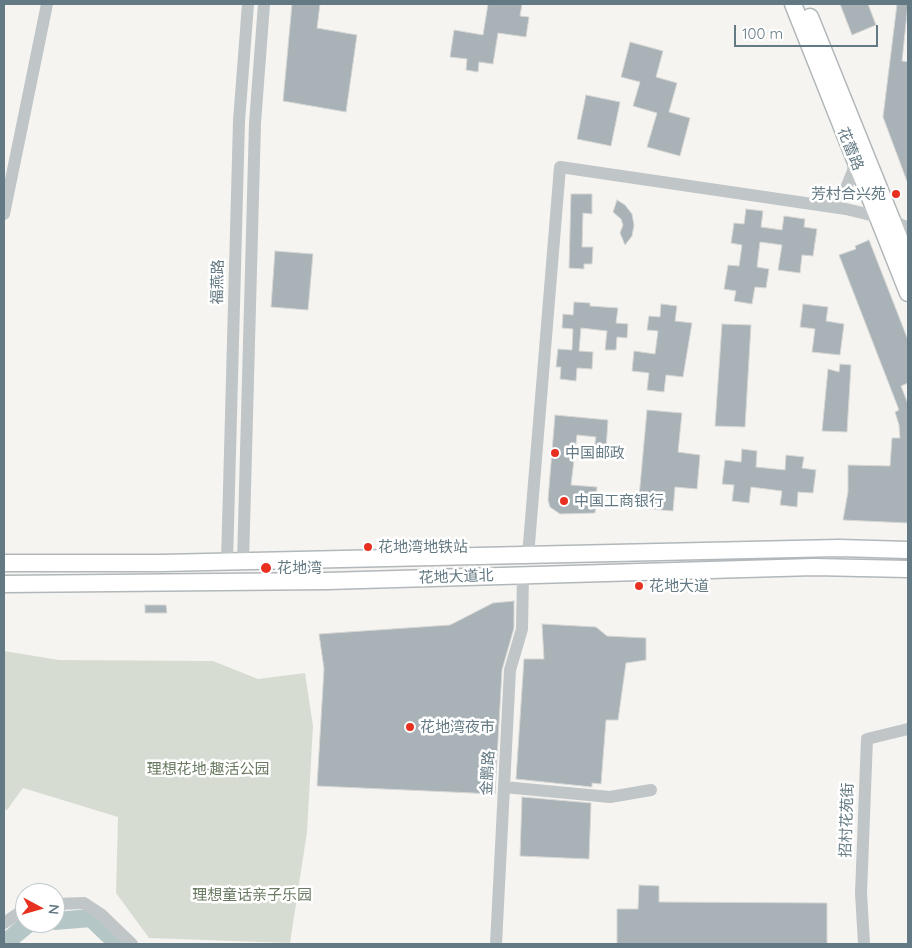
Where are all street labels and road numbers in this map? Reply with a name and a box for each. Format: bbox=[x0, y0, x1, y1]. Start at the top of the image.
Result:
street label: 花蕾路 bbox=[833, 125, 867, 173]
street label: 福燕路 bbox=[209, 259, 227, 305]
street label: 花地大道北 bbox=[418, 567, 494, 587]
street label: 金鹏路 bbox=[478, 750, 498, 796]
street label: 招村花苑街 bbox=[837, 782, 857, 858]

